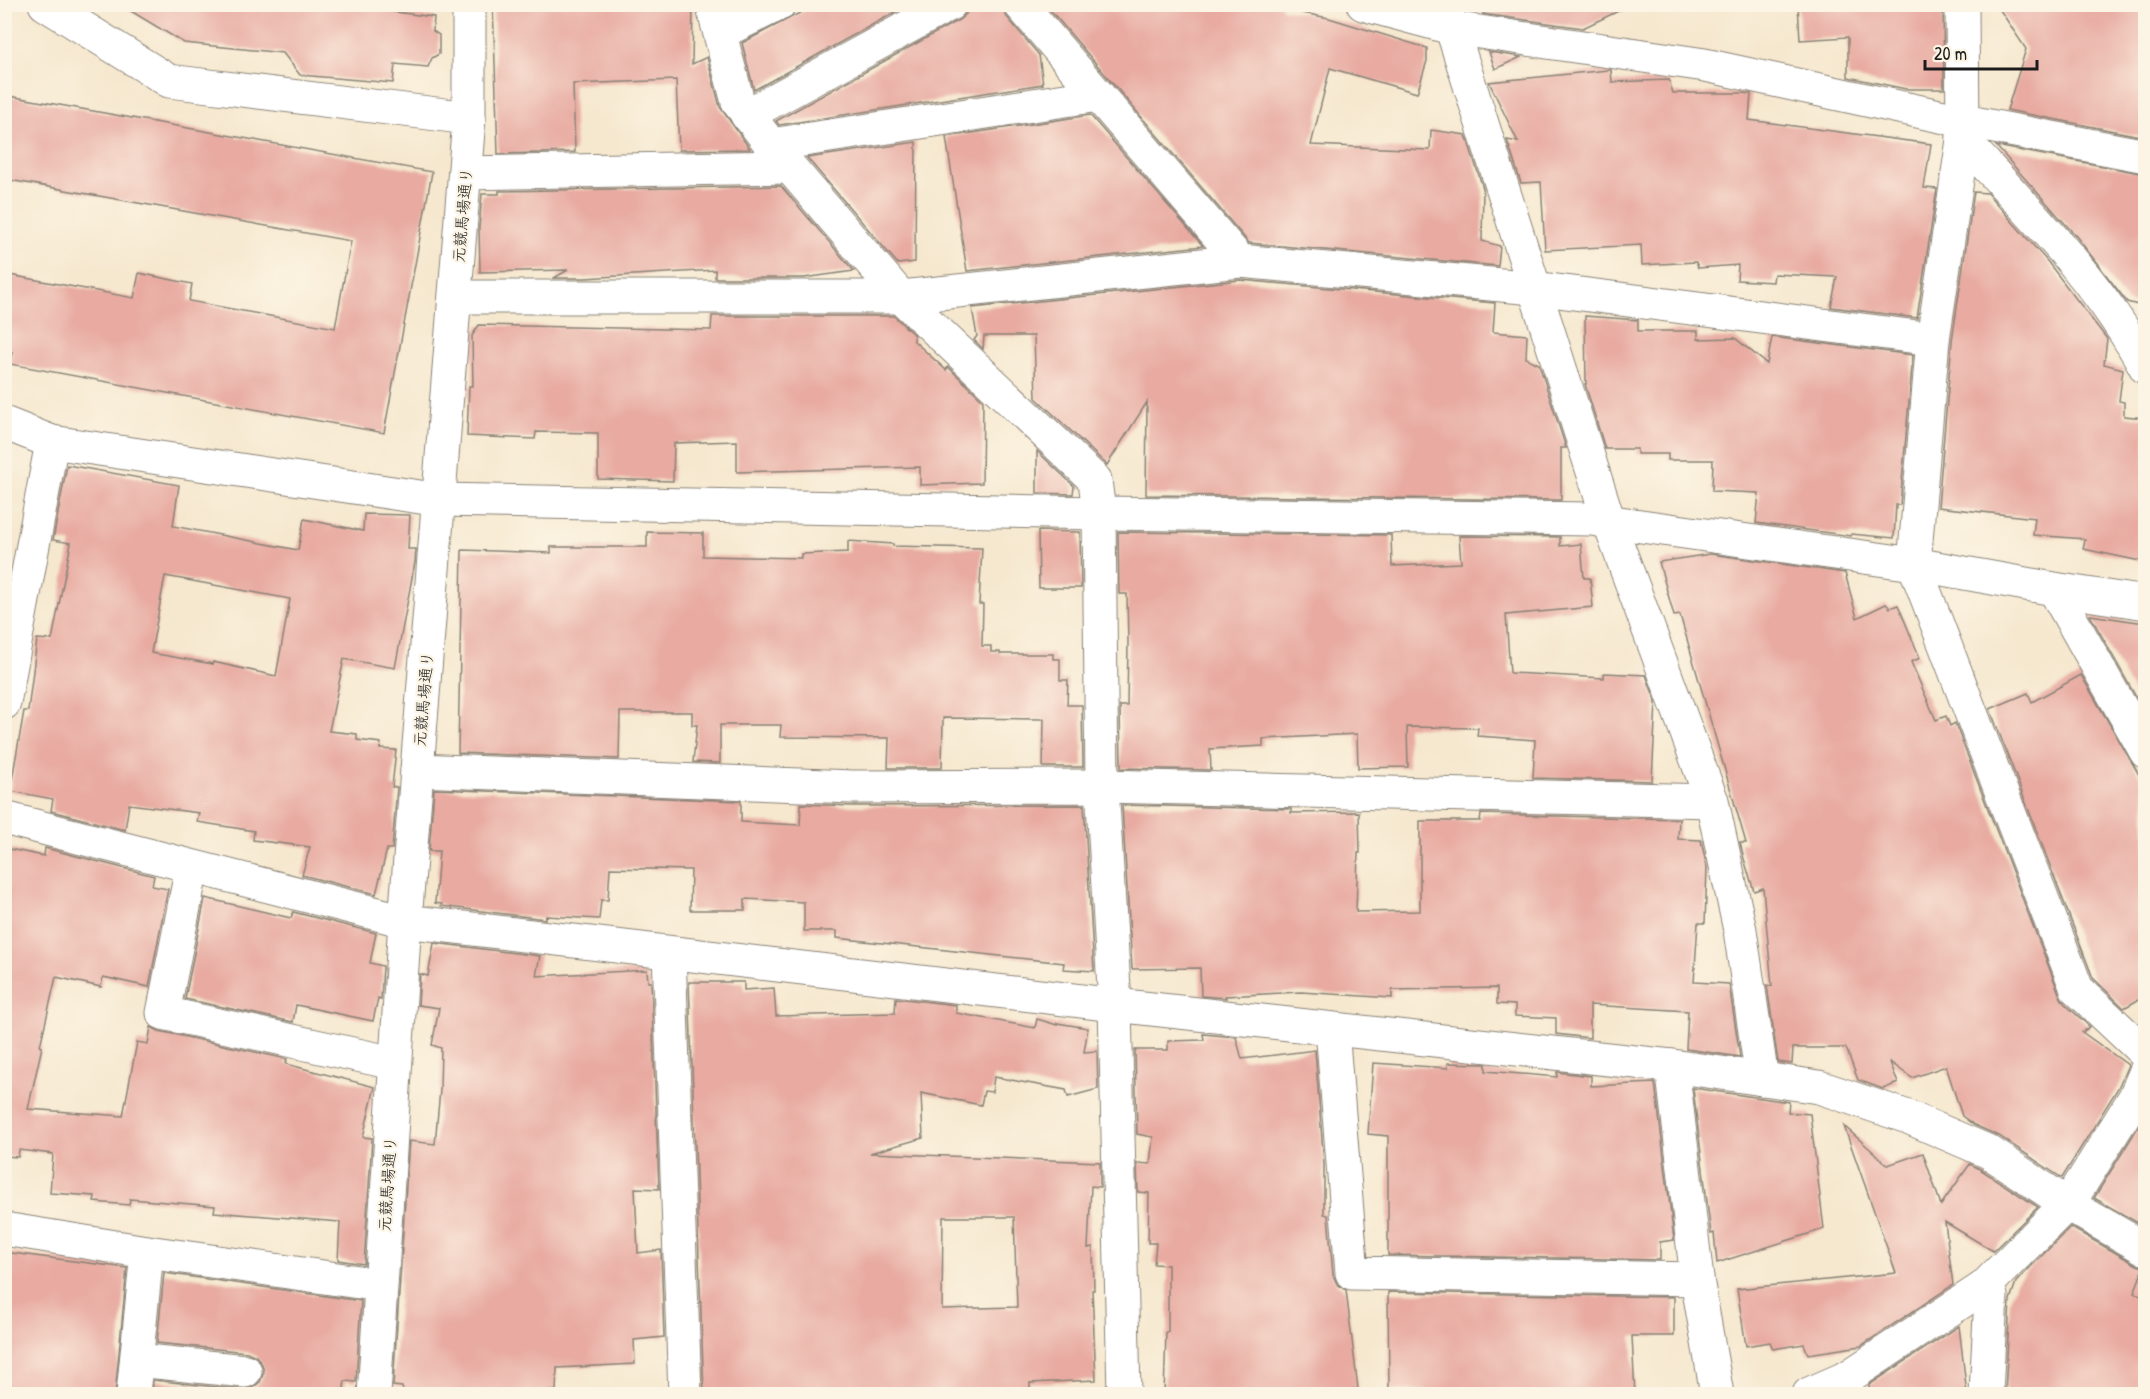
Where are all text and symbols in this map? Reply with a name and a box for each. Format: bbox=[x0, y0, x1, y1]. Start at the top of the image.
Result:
scale bar bbox=[1925, 33, 2038, 71]
text: 20 m bbox=[1934, 41, 1967, 66]
street label: 元競馬場通り bbox=[447, 166, 477, 264]
street label: 元競馬場通り bbox=[408, 650, 438, 748]
street label: 元競馬場通り bbox=[373, 1135, 401, 1233]

